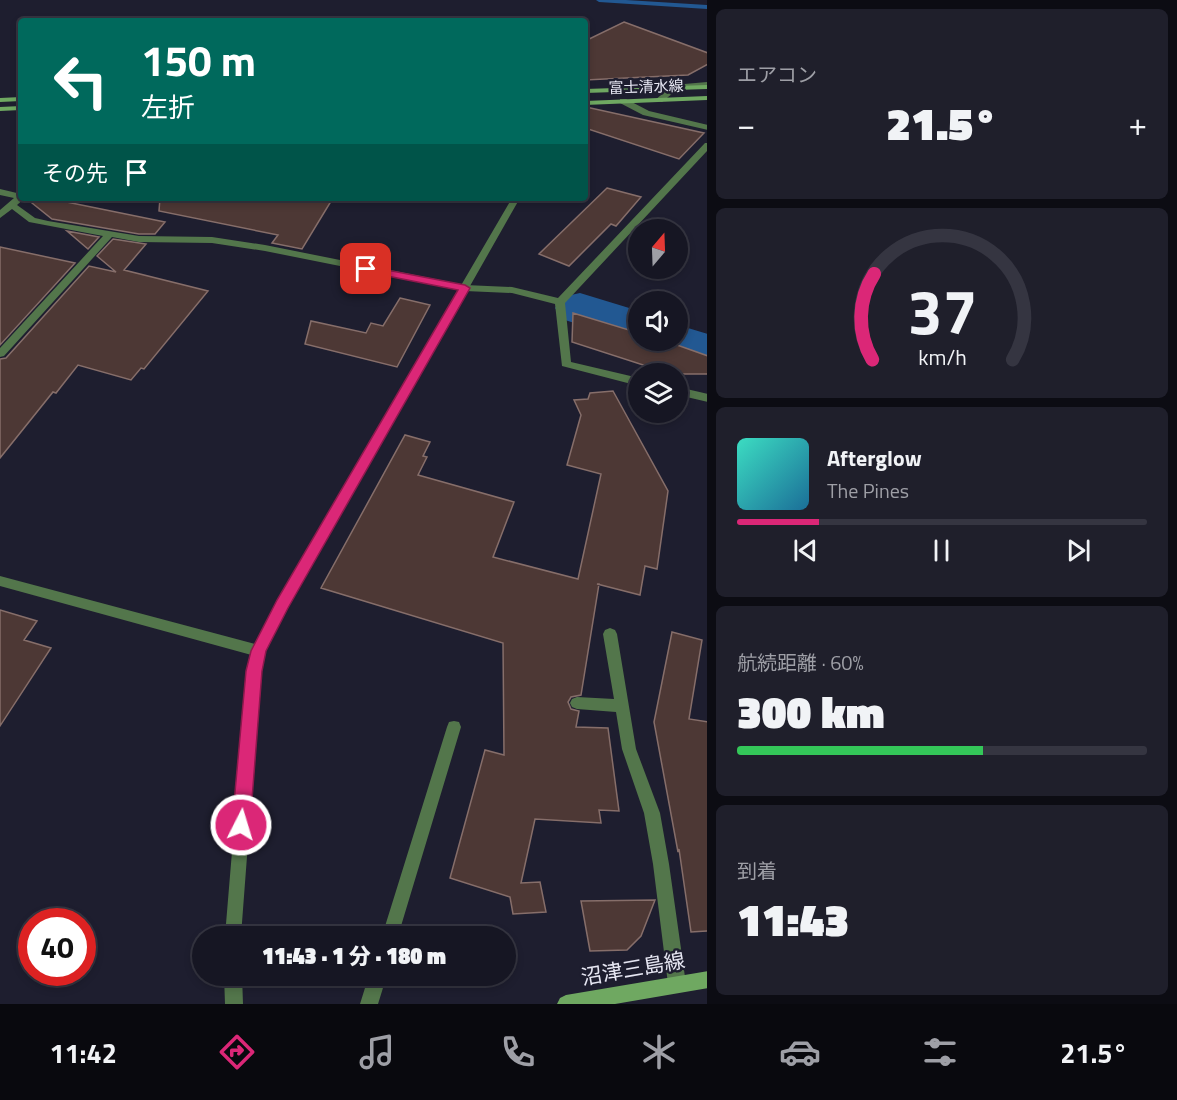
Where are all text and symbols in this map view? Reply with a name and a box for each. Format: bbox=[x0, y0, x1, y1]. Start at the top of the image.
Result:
text: 150 m bbox=[141, 28, 256, 92]
icon: left bbox=[42, 42, 120, 120]
text: エアコン bbox=[737, 59, 817, 90]
street label: 富士清水線 bbox=[608, 74, 684, 99]
text: 左折 bbox=[141, 86, 195, 127]
text: 21.5° bbox=[886, 89, 998, 157]
text: − bbox=[737, 99, 755, 149]
text: + bbox=[1129, 99, 1147, 149]
text: その先 bbox=[42, 156, 108, 190]
icon: arrive bbox=[120, 156, 153, 189]
north arrow bbox=[628, 219, 688, 279]
map controls bbox=[628, 219, 688, 423]
pin bbox=[340, 243, 391, 294]
icon: arrive bbox=[349, 252, 382, 285]
text: 37 bbox=[907, 263, 977, 358]
button: sound bbox=[628, 291, 688, 351]
text: km/h bbox=[918, 341, 966, 373]
button: layers bbox=[628, 363, 688, 423]
text: Afterglow bbox=[827, 441, 922, 475]
text: The Pines bbox=[827, 475, 909, 506]
icon: previous bbox=[789, 534, 822, 567]
icon: pause bbox=[925, 534, 958, 567]
icon: next bbox=[1062, 534, 1095, 567]
text: 航続距離 · 60% bbox=[737, 647, 864, 678]
text: 300 km bbox=[737, 677, 885, 745]
position arrow bbox=[209, 793, 273, 857]
text: 到着 bbox=[737, 855, 777, 886]
text: 11:43 bbox=[737, 885, 849, 953]
speed limit sign: 40 bbox=[18, 908, 96, 986]
text: 11:43 · 1 分 · 180 m bbox=[262, 939, 446, 973]
street label: 沼津三島線 bbox=[578, 943, 687, 993]
icon: directions bbox=[216, 1031, 258, 1073]
icon: music bbox=[356, 1031, 398, 1073]
icon: phone bbox=[497, 1031, 539, 1073]
icon: climate bbox=[638, 1031, 680, 1073]
icon: car bbox=[779, 1031, 821, 1073]
icon: filters bbox=[919, 1031, 961, 1073]
text: 11:42 bbox=[49, 1032, 117, 1073]
text: 21.5° bbox=[1060, 1032, 1128, 1073]

